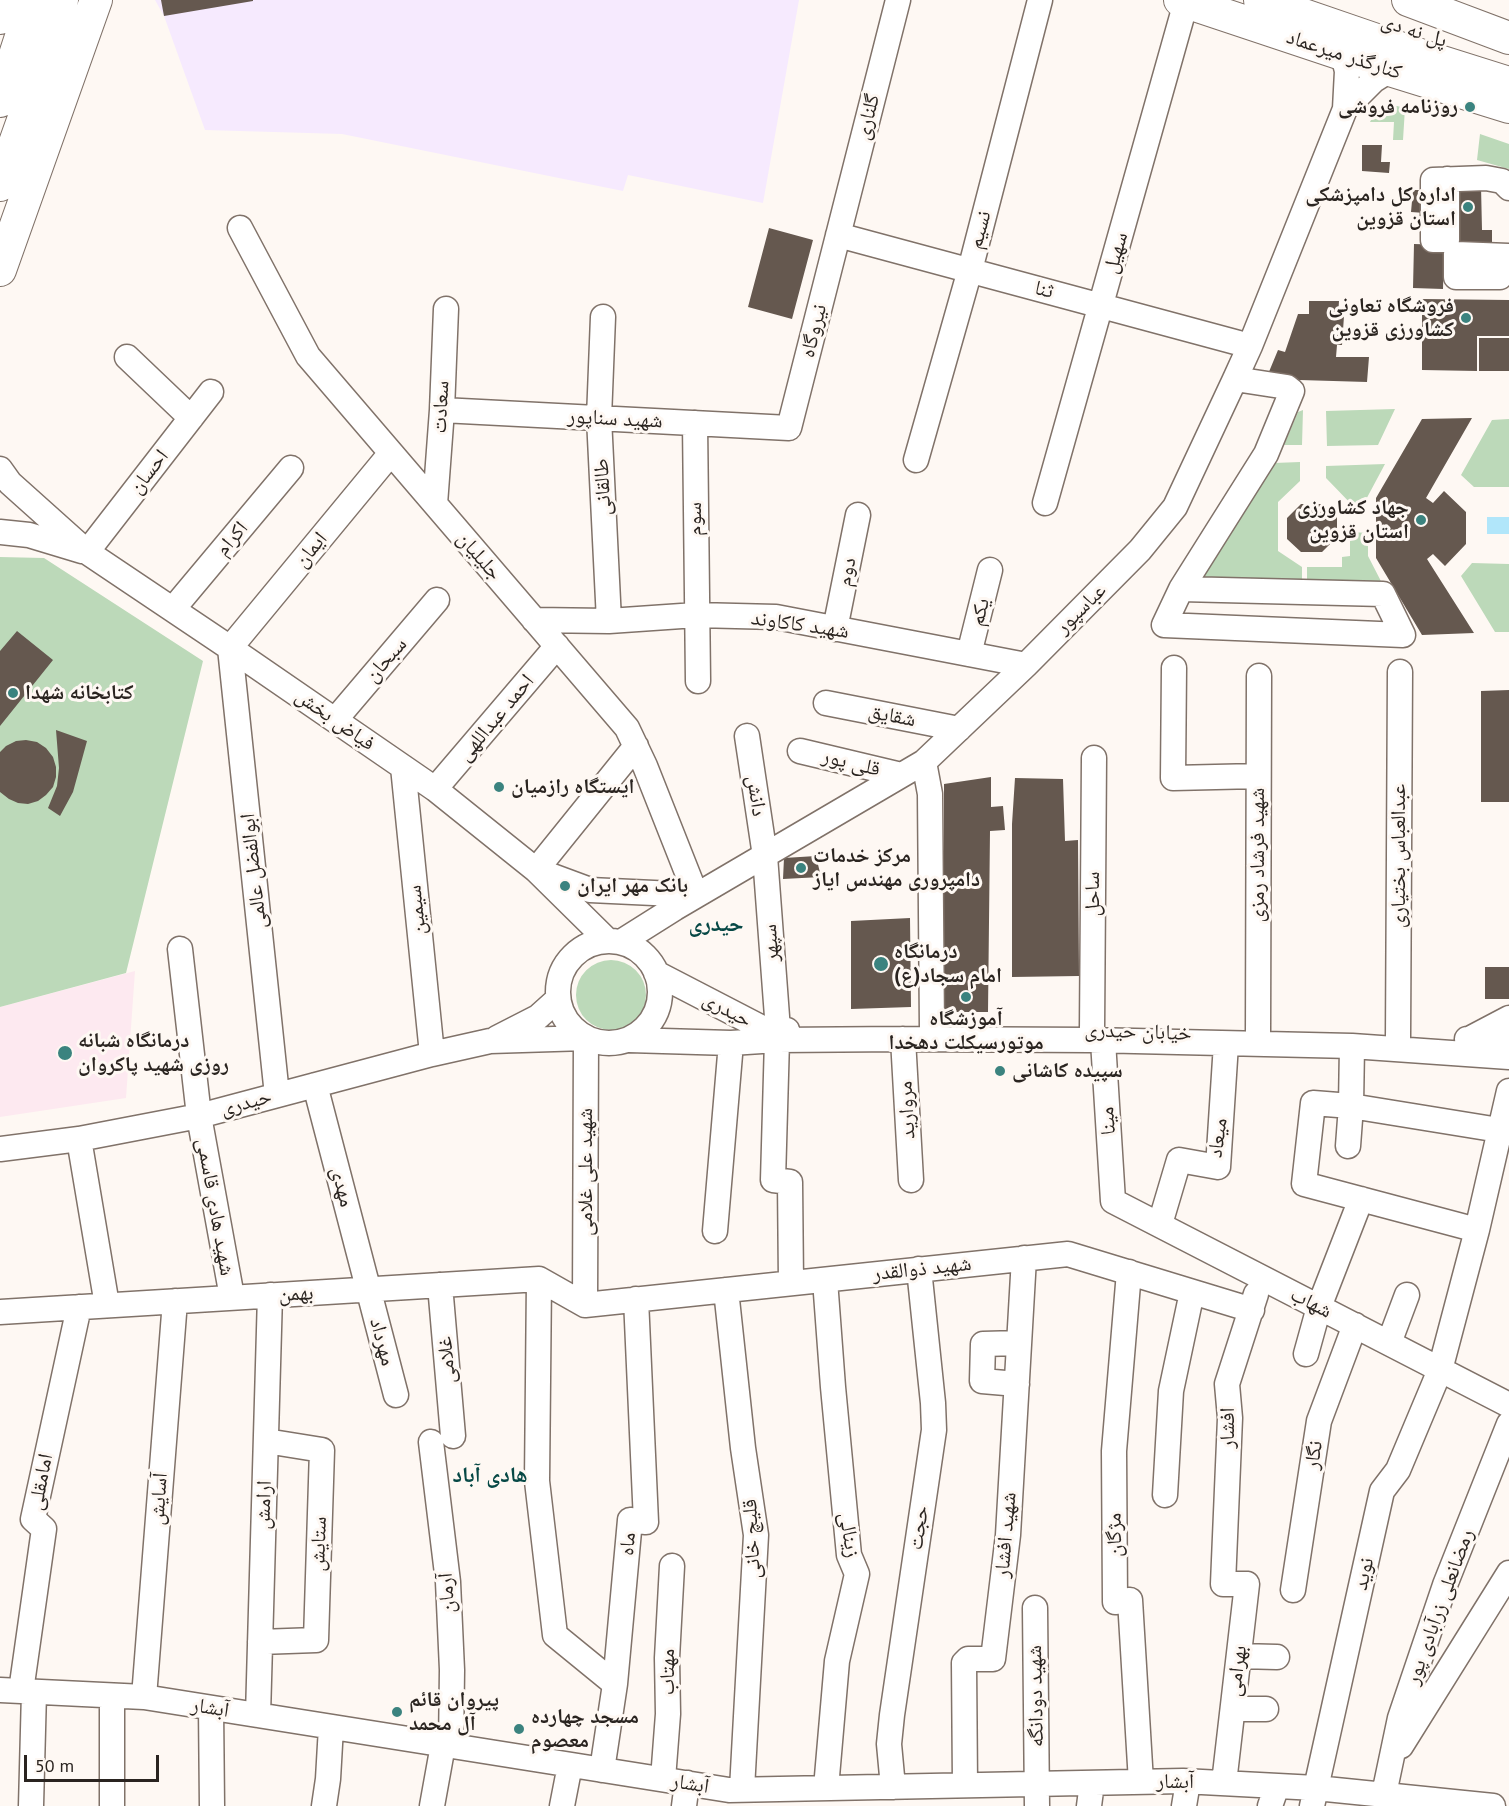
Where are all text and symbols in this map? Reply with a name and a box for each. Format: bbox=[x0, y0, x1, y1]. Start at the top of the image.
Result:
street label: پل نه دی bbox=[1378, 9, 1450, 53]
street label: کنارگذر میرعماد bbox=[1283, 25, 1405, 85]
street label: گلناری bbox=[850, 91, 886, 143]
place label: روزنامه فروشی bbox=[1338, 94, 1458, 120]
marker: روزنامه فروشی bbox=[1463, 100, 1477, 114]
place label: اداره کل دامپزشکی استان قزوین bbox=[1305, 182, 1456, 232]
marker: اداره کل دامپزشکی استان قزوین bbox=[1461, 200, 1475, 214]
street label: نسیم bbox=[963, 208, 997, 252]
street label: سهیل bbox=[1098, 229, 1134, 277]
street label: ثنا bbox=[1032, 275, 1056, 305]
place label: فروشگاه تعاونی کشاورزی قزوین bbox=[1328, 293, 1454, 343]
street label: نیروگاه bbox=[795, 302, 833, 360]
marker: فروشگاه تعاونی کشاورزی قزوین bbox=[1459, 311, 1473, 325]
street label: سعادت bbox=[427, 380, 455, 434]
street label: شهید سناپور bbox=[567, 404, 663, 434]
street label: احسان bbox=[124, 445, 174, 499]
street label: طالقانی bbox=[589, 458, 617, 516]
place label: جهاد کشاورزی استان قزوین bbox=[1297, 495, 1409, 545]
street label: سوم bbox=[682, 502, 708, 536]
marker: جهاد کشاورزی استان قزوین bbox=[1414, 513, 1428, 527]
street label: اکرام bbox=[210, 517, 254, 561]
street label: جلیلیان bbox=[451, 526, 507, 586]
street label: ایمان bbox=[289, 527, 333, 573]
street label: دوم bbox=[832, 555, 862, 589]
street label: عباسپور bbox=[1050, 578, 1112, 640]
street label: یکم bbox=[964, 595, 996, 629]
street label: شهید کاکاوند bbox=[749, 606, 851, 644]
street label: سبحان bbox=[360, 632, 412, 688]
street label: احمد عبداللهی bbox=[452, 669, 540, 767]
place label: کتابخانه شهدا bbox=[25, 680, 134, 706]
street label: فیاض بخش bbox=[290, 683, 380, 757]
marker: کتابخانه شهدا bbox=[6, 686, 20, 700]
street label: شقایق bbox=[866, 699, 918, 733]
street label: قلی پور bbox=[819, 744, 883, 782]
place label: ایستگاه رازمیان bbox=[511, 774, 634, 800]
street label: دانش bbox=[741, 774, 771, 818]
marker: ایستگاه رازمیان bbox=[492, 780, 506, 794]
street label: عبدالعباس بختیاری bbox=[1386, 784, 1412, 928]
street label: شهید فرشاد رمزی bbox=[1245, 788, 1271, 922]
street label: ابوالفضل عالمی bbox=[235, 812, 273, 930]
place label: مرکز خدمات دامپروری مهندس ایاز bbox=[813, 843, 980, 893]
marker: مرکز خدمات دامپروری مهندس ایاز bbox=[794, 861, 808, 875]
street label: ساحل bbox=[1080, 872, 1106, 916]
place label: بانک مهر ایران bbox=[577, 873, 688, 899]
marker: بانک مهر ایران bbox=[558, 879, 572, 893]
street label: سیمین bbox=[402, 884, 432, 936]
district label: حیدری bbox=[688, 912, 744, 938]
street label: سپهر bbox=[757, 923, 785, 963]
place label: درمانگاه امام سجاد(ع) bbox=[894, 939, 1002, 989]
marker: درمانگاه امام سجاد(ع) bbox=[872, 955, 890, 973]
street label: حیدری bbox=[698, 987, 756, 1033]
marker: آموزشگاه موتورسیکلت دهخدا bbox=[959, 990, 973, 1004]
place label: آموزشگاه موتورسیکلت دهخدا bbox=[888, 1006, 1044, 1056]
street label: خیابان حیدری bbox=[1084, 1018, 1192, 1046]
place label: درمانگاه شبانه روزی شهید پاکروان bbox=[78, 1028, 229, 1078]
marker: درمانگاه شبانه روزی شهید پاکروان bbox=[56, 1044, 74, 1062]
place label: سپیده کاشانی bbox=[1012, 1058, 1123, 1084]
marker: سپیده کاشانی bbox=[993, 1064, 1007, 1078]
street label: مروارید bbox=[893, 1080, 921, 1140]
street label: حیدری bbox=[218, 1084, 274, 1122]
street label: مینا bbox=[1094, 1106, 1122, 1136]
street label: شهید علی غلامی bbox=[573, 1108, 599, 1236]
street label: میعاد bbox=[1203, 1117, 1233, 1159]
street label: شهید هادی قاسمی bbox=[191, 1136, 239, 1278]
street label: مهدی bbox=[325, 1164, 359, 1210]
street label: شهید ذوالقدر bbox=[871, 1251, 973, 1287]
street label: بهمن bbox=[278, 1281, 314, 1307]
street label: شهاب bbox=[1286, 1282, 1336, 1324]
street label: مهرداد bbox=[364, 1315, 400, 1369]
street label: غلامی bbox=[432, 1335, 462, 1385]
street label: افشار bbox=[1215, 1407, 1241, 1449]
street label: نگار bbox=[1299, 1439, 1329, 1471]
street label: امامقلی bbox=[23, 1452, 59, 1512]
district label: هادی آباد bbox=[452, 1463, 528, 1489]
street label: آسایش bbox=[145, 1472, 173, 1526]
street label: ارامش bbox=[251, 1480, 277, 1530]
street label: شهید افشار bbox=[990, 1491, 1022, 1579]
street label: قلیچ خانی bbox=[737, 1498, 767, 1580]
street label: حجت bbox=[903, 1504, 935, 1552]
street label: زینالی bbox=[833, 1510, 865, 1560]
street label: مژگان bbox=[1102, 1513, 1128, 1557]
street label: ستایش bbox=[305, 1516, 333, 1572]
street label: رمضانعلی زرآبادی پور bbox=[1400, 1526, 1480, 1688]
street label: ماه bbox=[614, 1531, 642, 1557]
street label: نوید bbox=[1348, 1555, 1380, 1593]
street label: آرمان bbox=[433, 1572, 461, 1614]
street label: بهرامی bbox=[1221, 1644, 1253, 1698]
street label: شهید دودانگه bbox=[1023, 1645, 1049, 1747]
street label: مهتاب bbox=[655, 1649, 681, 1695]
place label: پیروان قائم آل محمد bbox=[409, 1687, 499, 1737]
street label: آبشار bbox=[189, 1693, 231, 1723]
place label: مسجد چهارده معصوم bbox=[531, 1704, 639, 1754]
marker: پیروان قائم آل محمد bbox=[390, 1705, 404, 1719]
marker: مسجد چهارده معصوم bbox=[512, 1722, 526, 1736]
scale bar bbox=[27, 1743, 162, 1781]
text: 50 m bbox=[35, 1754, 74, 1777]
street label: آبشار bbox=[669, 1769, 711, 1799]
street label: آبشار bbox=[1156, 1769, 1194, 1795]

